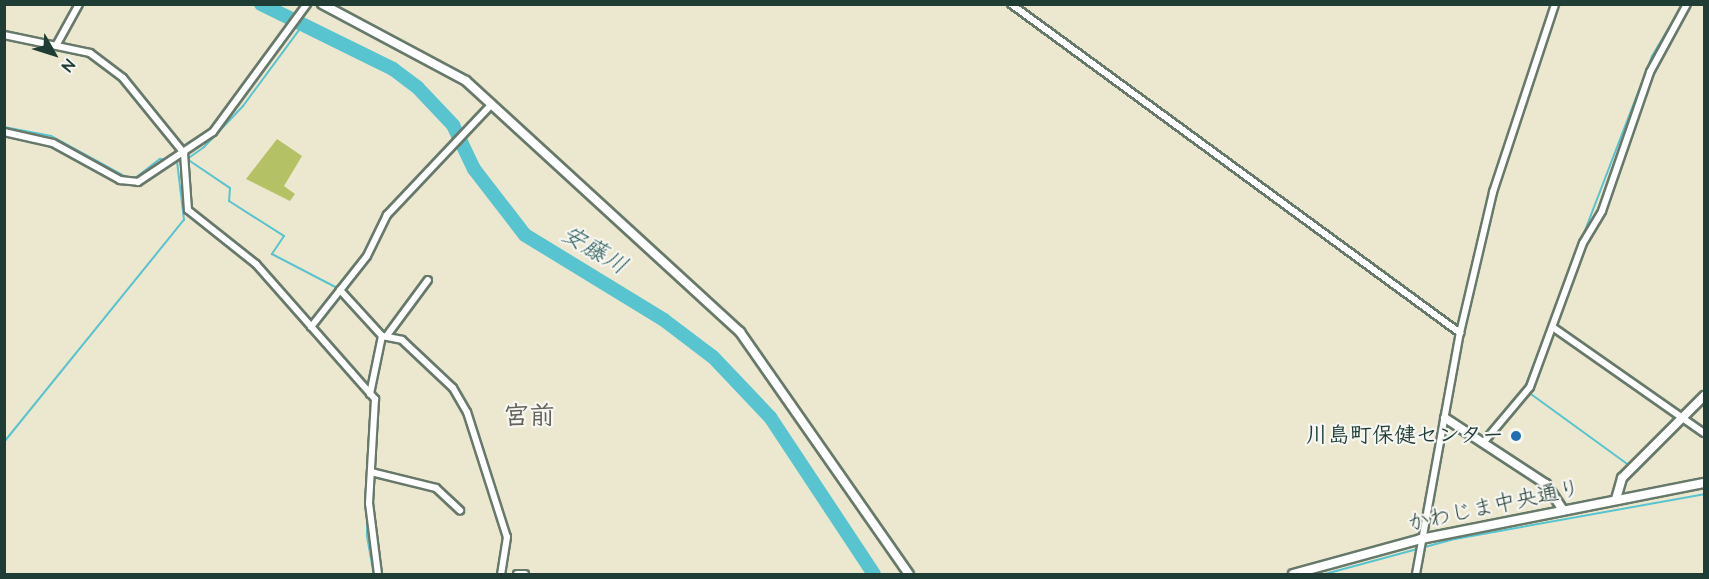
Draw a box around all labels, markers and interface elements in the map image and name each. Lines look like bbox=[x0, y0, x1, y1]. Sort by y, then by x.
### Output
north arrow bbox=[24, 24, 84, 84]
text: N bbox=[56, 55, 80, 76]
water label: 安藤川 bbox=[556, 220, 632, 282]
district label: 宮前 bbox=[503, 401, 555, 433]
place label: 川島町保健センター bbox=[1306, 423, 1504, 449]
marker: 川島町保健センター bbox=[1509, 429, 1523, 443]
street label: かわじま中央通り bbox=[1405, 475, 1583, 537]

